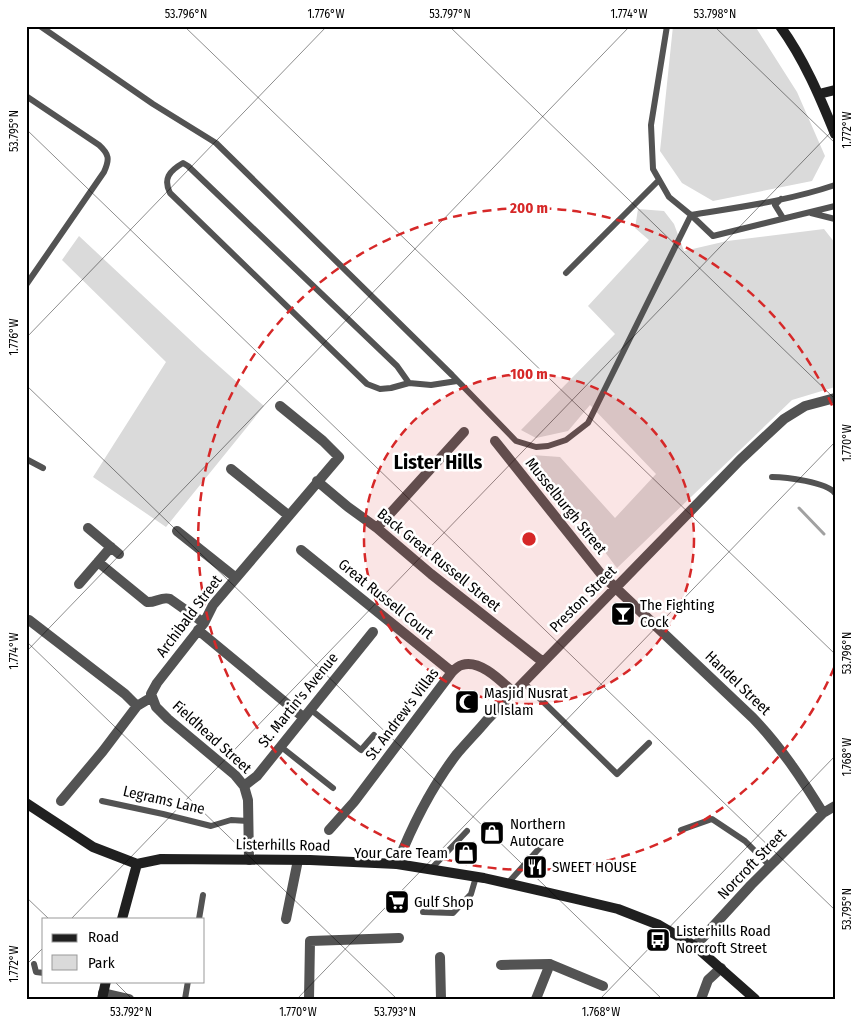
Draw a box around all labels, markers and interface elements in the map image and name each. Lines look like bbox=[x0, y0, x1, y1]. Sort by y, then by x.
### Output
text: 53.796°N bbox=[165, 7, 207, 21]
text: 1.776°W bbox=[307, 7, 345, 21]
text: 53.797°N bbox=[429, 7, 471, 21]
text: 1.774°W bbox=[610, 7, 648, 21]
text: 53.798°N bbox=[694, 7, 736, 21]
text: 53.795°N bbox=[7, 110, 21, 152]
text: 1.772°W bbox=[840, 112, 854, 148]
text: 200 m bbox=[509, 199, 548, 217]
text: 1.776°W bbox=[7, 318, 21, 356]
text: 100 m bbox=[510, 365, 548, 383]
text: 1.770°W bbox=[840, 424, 854, 462]
district label: Lister Hills bbox=[394, 450, 482, 474]
street label: Musselburgh Street bbox=[522, 454, 610, 558]
street label: Back Great Russell Street bbox=[374, 505, 504, 615]
centre of rings bbox=[520, 530, 538, 548]
street label: Great Russell Court bbox=[335, 555, 437, 643]
street label: Preston Street bbox=[546, 562, 620, 636]
street label: Archibald Street bbox=[152, 571, 226, 661]
place label: The Fighting Cock bbox=[640, 596, 714, 631]
bar icon: The Fighting Cock bbox=[610, 601, 636, 627]
text: 1.774°W bbox=[7, 632, 21, 670]
text: 53.796°N bbox=[840, 632, 854, 674]
street label: Handel Street bbox=[701, 647, 775, 719]
street label: St. Martin's Avenue bbox=[254, 649, 342, 751]
street label: St. Andrew's Villas bbox=[361, 664, 443, 764]
place label: Masjid Nusrat Ul Islam bbox=[484, 684, 568, 719]
mosque icon: Masjid Nusrat Ul Islam bbox=[454, 689, 480, 715]
street label: Fieldhead Street bbox=[169, 697, 255, 777]
text: 1.768°W bbox=[840, 738, 854, 776]
street label: Legrams Lane bbox=[121, 782, 207, 818]
place label: Northern Autocare bbox=[510, 815, 566, 850]
shop icon: Northern Autocare bbox=[479, 820, 505, 846]
street label: Norcroft Street bbox=[714, 825, 790, 903]
street label: Listerhills Road bbox=[235, 835, 331, 855]
shop icon: Your Care Team bbox=[453, 840, 479, 866]
place label: Your Care Team bbox=[354, 844, 448, 862]
restaurant icon: SWEET HOUSE bbox=[522, 854, 548, 880]
place label: SWEET HOUSE bbox=[552, 858, 637, 876]
text: 53.795°N bbox=[840, 888, 854, 930]
supermarket icon: Gulf Shop bbox=[384, 889, 410, 915]
place label: Gulf Shop bbox=[414, 893, 474, 911]
legend bbox=[42, 918, 205, 982]
place label: Listerhills Road Norcroft Street bbox=[676, 922, 771, 957]
bus stop icon: Listerhills Road Norcroft Street bbox=[645, 927, 671, 953]
text: Road bbox=[88, 928, 119, 946]
text: 1.772°W bbox=[7, 946, 21, 982]
text: Park bbox=[88, 954, 115, 972]
text: 53.792°N bbox=[110, 1005, 152, 1019]
text: 1.770°W bbox=[279, 1005, 317, 1019]
text: 53.793°N bbox=[374, 1005, 416, 1019]
text: 1.768°W bbox=[582, 1005, 620, 1019]

